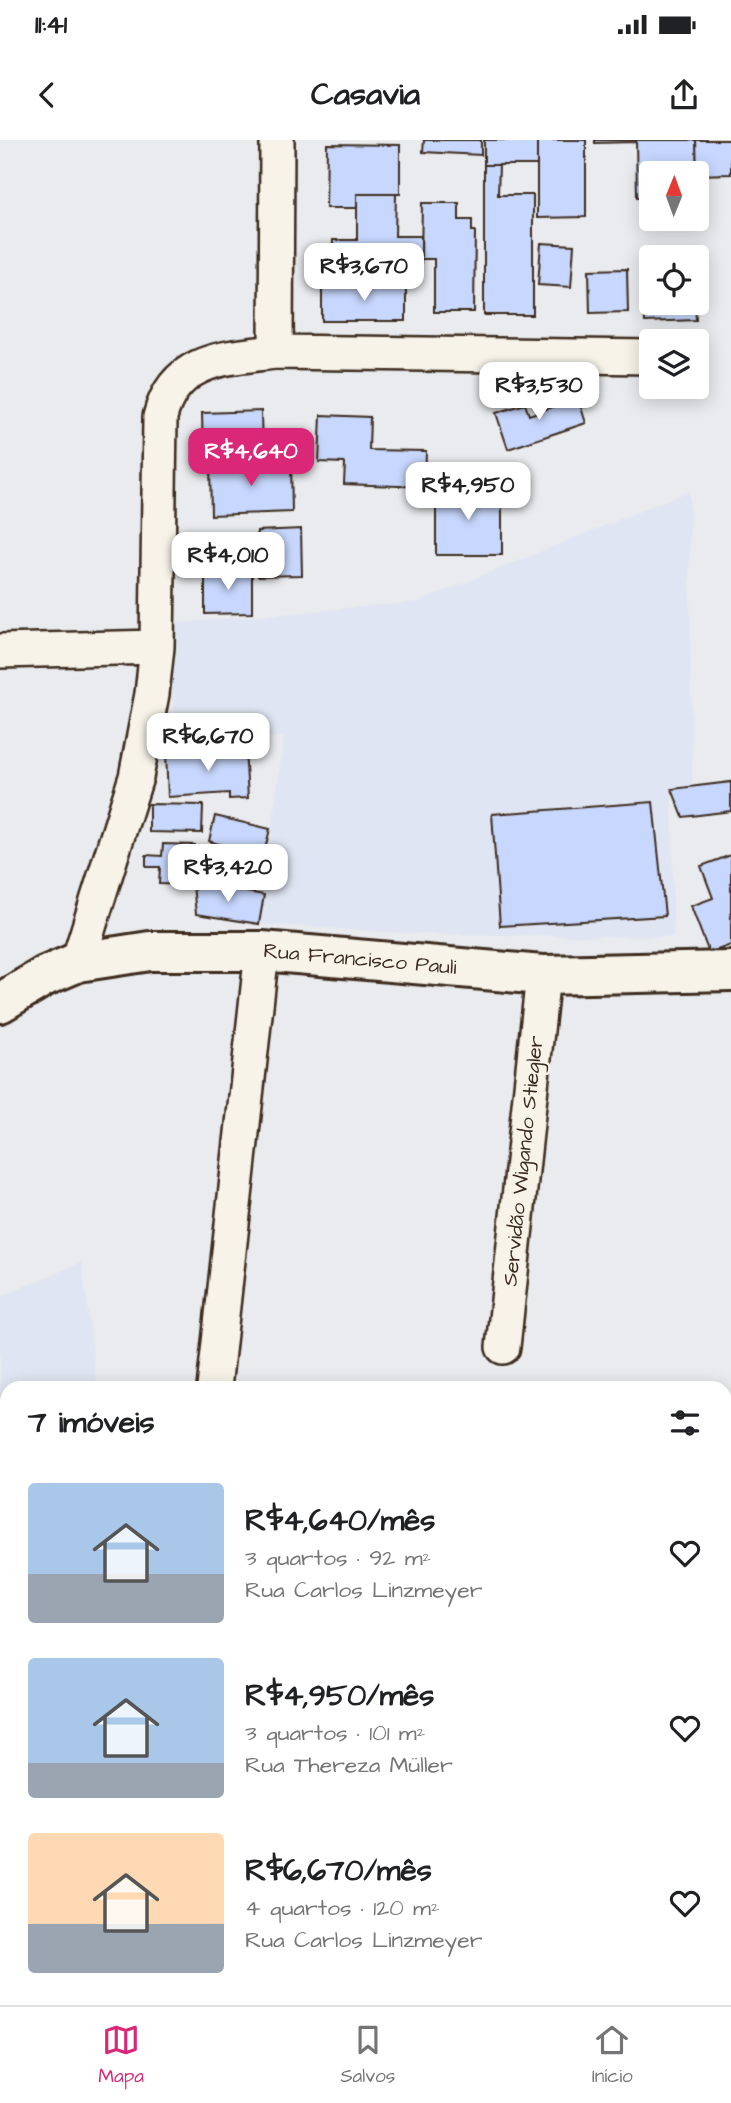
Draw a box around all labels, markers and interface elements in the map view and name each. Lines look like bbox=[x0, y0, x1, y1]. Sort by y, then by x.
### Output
text: 11:41 bbox=[35, 7, 67, 43]
text: Casavia bbox=[311, 72, 420, 117]
icon: back bbox=[28, 76, 66, 114]
icon: share bbox=[665, 76, 703, 114]
north arrow bbox=[639, 161, 709, 231]
map controls bbox=[639, 161, 709, 399]
pin: R$3,670 bbox=[299, 244, 429, 303]
button: locate bbox=[639, 245, 709, 315]
text: R$3,670 bbox=[320, 250, 408, 282]
button: layers bbox=[639, 329, 709, 399]
pin: R$3,530 bbox=[474, 362, 604, 422]
text: R$3,530 bbox=[495, 369, 583, 401]
pin: R$4,640 bbox=[186, 428, 316, 488]
text: R$4,640 bbox=[204, 435, 298, 467]
pin: R$4,950 bbox=[403, 462, 533, 522]
text: R$4,950 bbox=[422, 469, 514, 501]
pin: R$4,010 bbox=[163, 532, 293, 592]
text: R$4,010 bbox=[188, 539, 268, 571]
pin: R$6,670 bbox=[143, 714, 273, 773]
text: R$6,670 bbox=[163, 720, 253, 752]
pin: R$3,420 bbox=[163, 844, 293, 904]
text: R$3,420 bbox=[184, 851, 272, 883]
street label: Rua Francisco Pauli bbox=[262, 936, 458, 982]
street label: Servidão Wigando Stiegler bbox=[495, 1034, 553, 1288]
text: 7 imóveis bbox=[28, 1402, 155, 1444]
icon: filters bbox=[666, 1404, 704, 1442]
text: R$4,640/mês bbox=[245, 1500, 435, 1542]
icon: home bbox=[84, 1511, 168, 1595]
icon: heart bbox=[666, 1534, 704, 1572]
text: 3 quartos · 92 m² bbox=[245, 1542, 431, 1574]
text: Rua Carlos Linzmeyer bbox=[245, 1574, 482, 1606]
text: R$4,950/mês bbox=[245, 1675, 434, 1717]
icon: home bbox=[84, 1686, 168, 1770]
icon: heart bbox=[666, 1709, 704, 1747]
text: 3 quartos · 101 m² bbox=[245, 1717, 425, 1749]
text: Rua Thereza Müller bbox=[245, 1749, 453, 1781]
text: R$6,670/mês bbox=[245, 1850, 432, 1892]
icon: home bbox=[84, 1861, 168, 1945]
icon: heart bbox=[666, 1884, 704, 1922]
text: 4 quartos · 120 m² bbox=[245, 1892, 440, 1924]
text: Rua Carlos Linzmeyer bbox=[245, 1924, 482, 1956]
tab: Mapa bbox=[98, 2021, 144, 2090]
tab: Salvos bbox=[340, 2021, 395, 2090]
tab: Início bbox=[592, 2021, 633, 2090]

